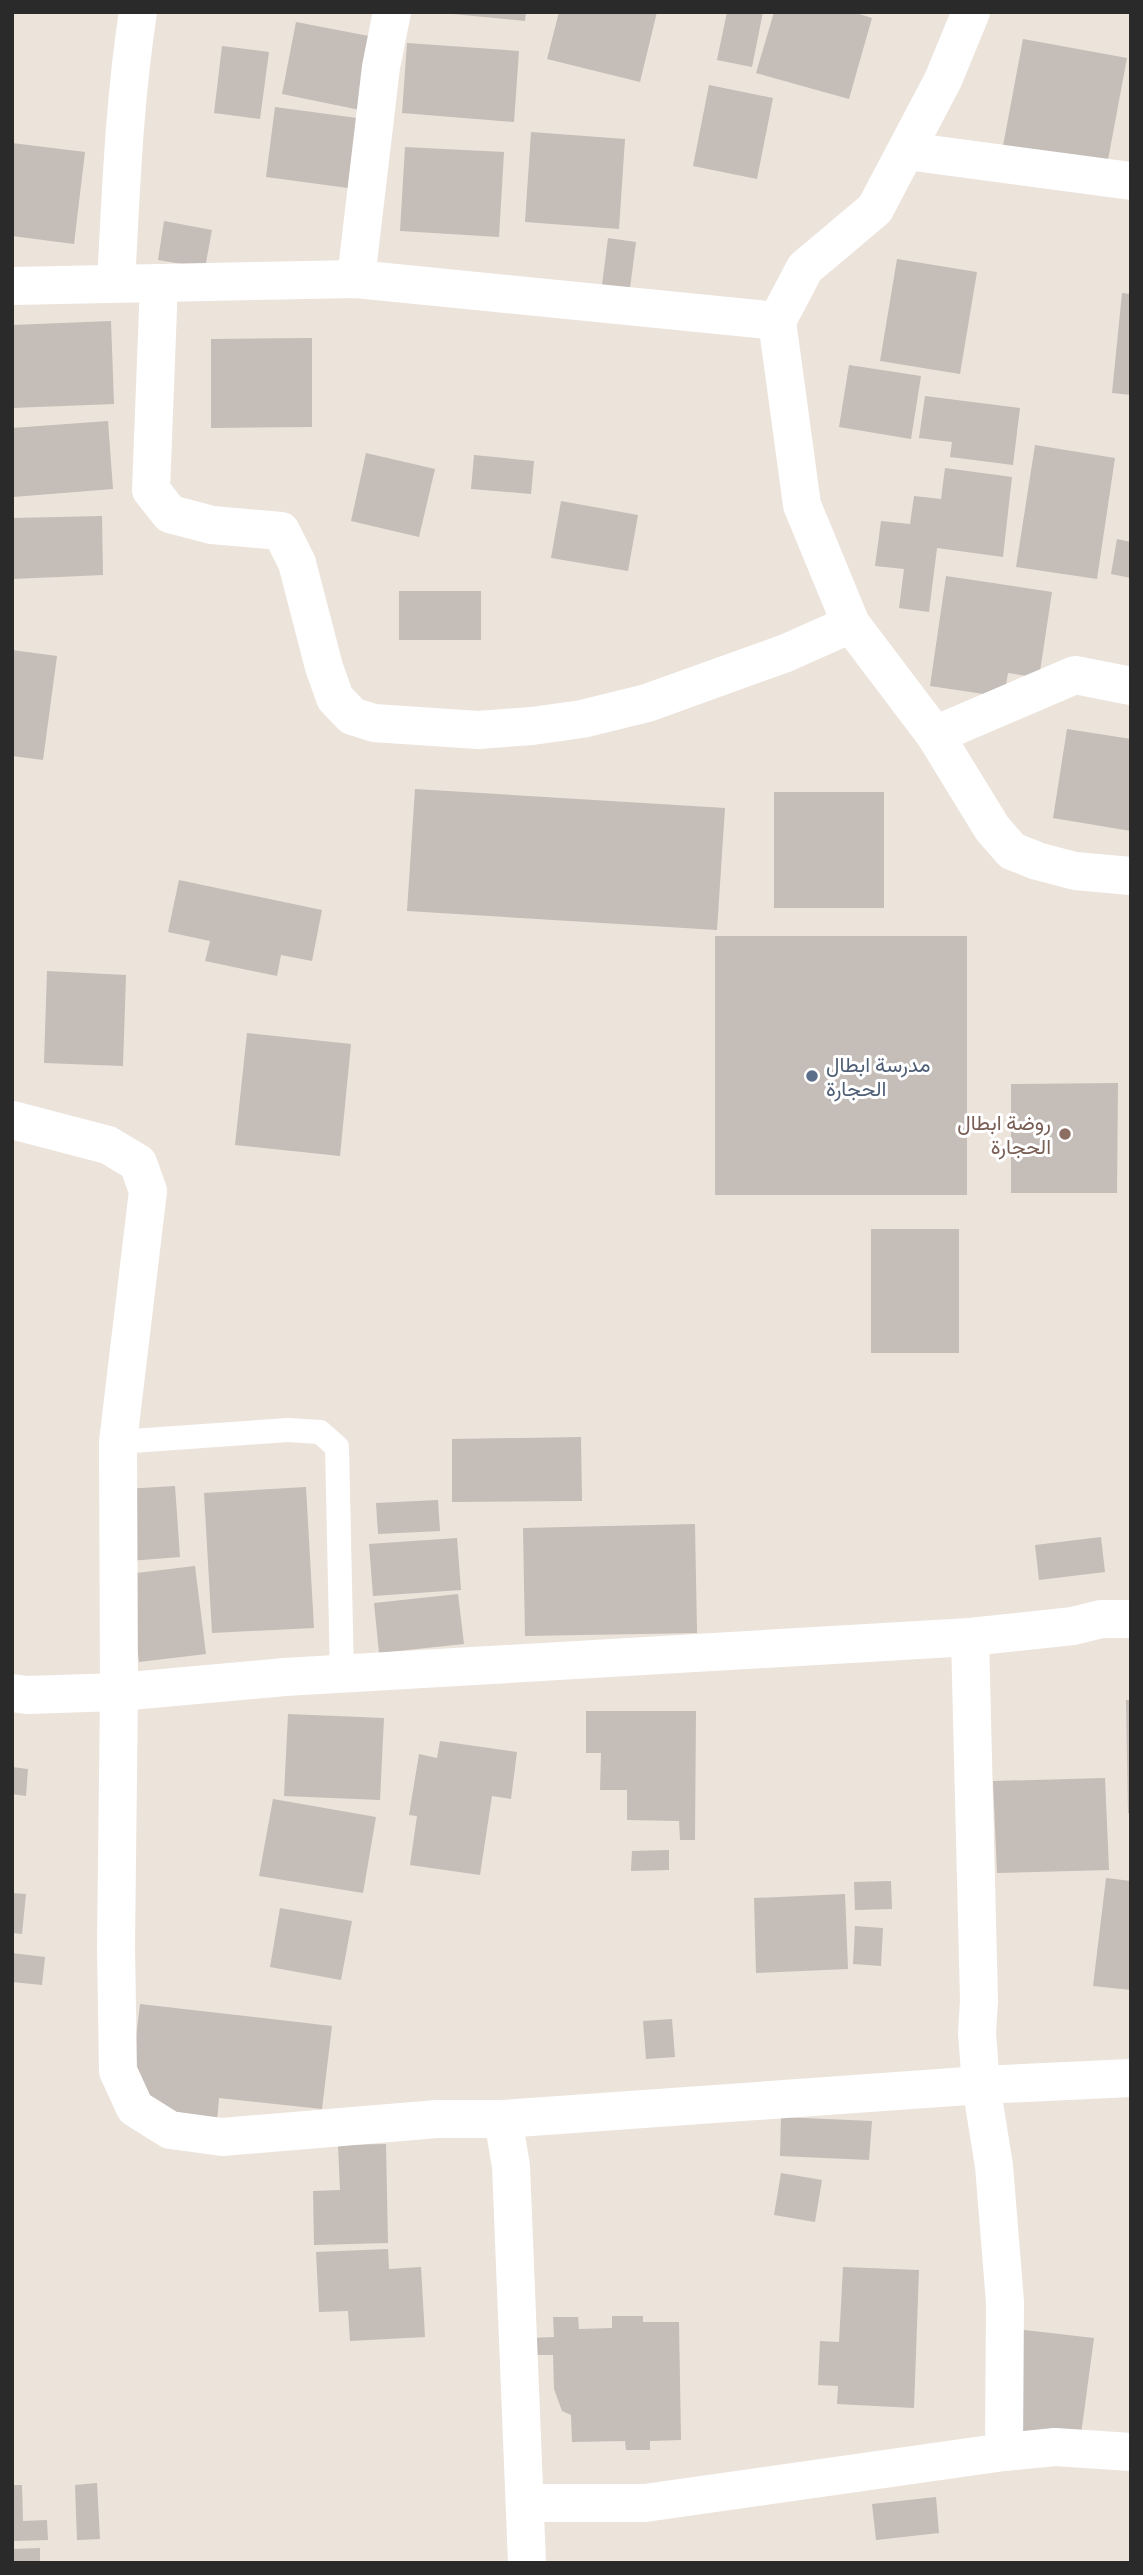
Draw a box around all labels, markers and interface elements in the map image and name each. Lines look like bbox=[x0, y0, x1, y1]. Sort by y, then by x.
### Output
place label: مدرسة ابطال الحجارة bbox=[826, 1052, 930, 1102]
marker: مدرسة ابطال الحجارة bbox=[804, 1068, 820, 1084]
place label: روضة ابطال الحجارة bbox=[957, 1110, 1051, 1160]
marker: روضة ابطال الحجارة bbox=[1057, 1126, 1073, 1142]

